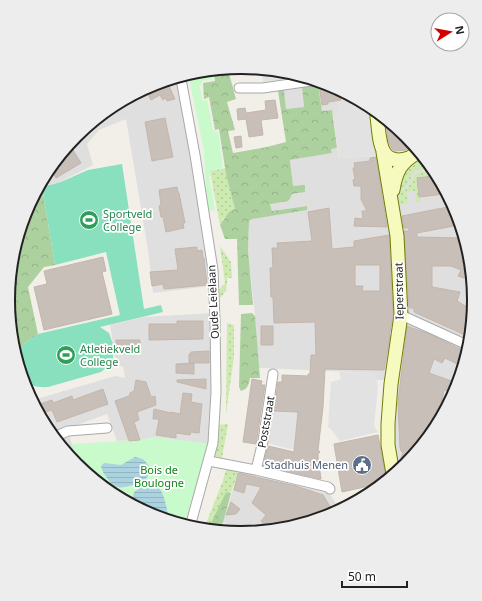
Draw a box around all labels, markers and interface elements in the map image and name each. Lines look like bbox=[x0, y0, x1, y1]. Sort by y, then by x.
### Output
north arrow bbox=[430, 12, 470, 52]
text: N bbox=[452, 24, 469, 36]
place label: Sportveld College bbox=[103, 206, 152, 234]
sports icon: Sportveld College bbox=[78, 209, 100, 231]
street label: Ieperstraat bbox=[391, 262, 406, 320]
street label: Oude Leielaan bbox=[203, 265, 222, 339]
place label: Atletiekveld College bbox=[80, 341, 140, 369]
sports icon: Atletiekveld College bbox=[55, 344, 77, 366]
street label: Poststraat bbox=[254, 395, 277, 449]
public building icon: Stadhuis Menen bbox=[351, 454, 373, 476]
place label: Stadhuis Menen bbox=[265, 457, 348, 472]
park label: Bois de Boulogne bbox=[134, 462, 184, 490]
scale bar bbox=[342, 563, 407, 589]
text: 50 m bbox=[348, 568, 376, 585]

